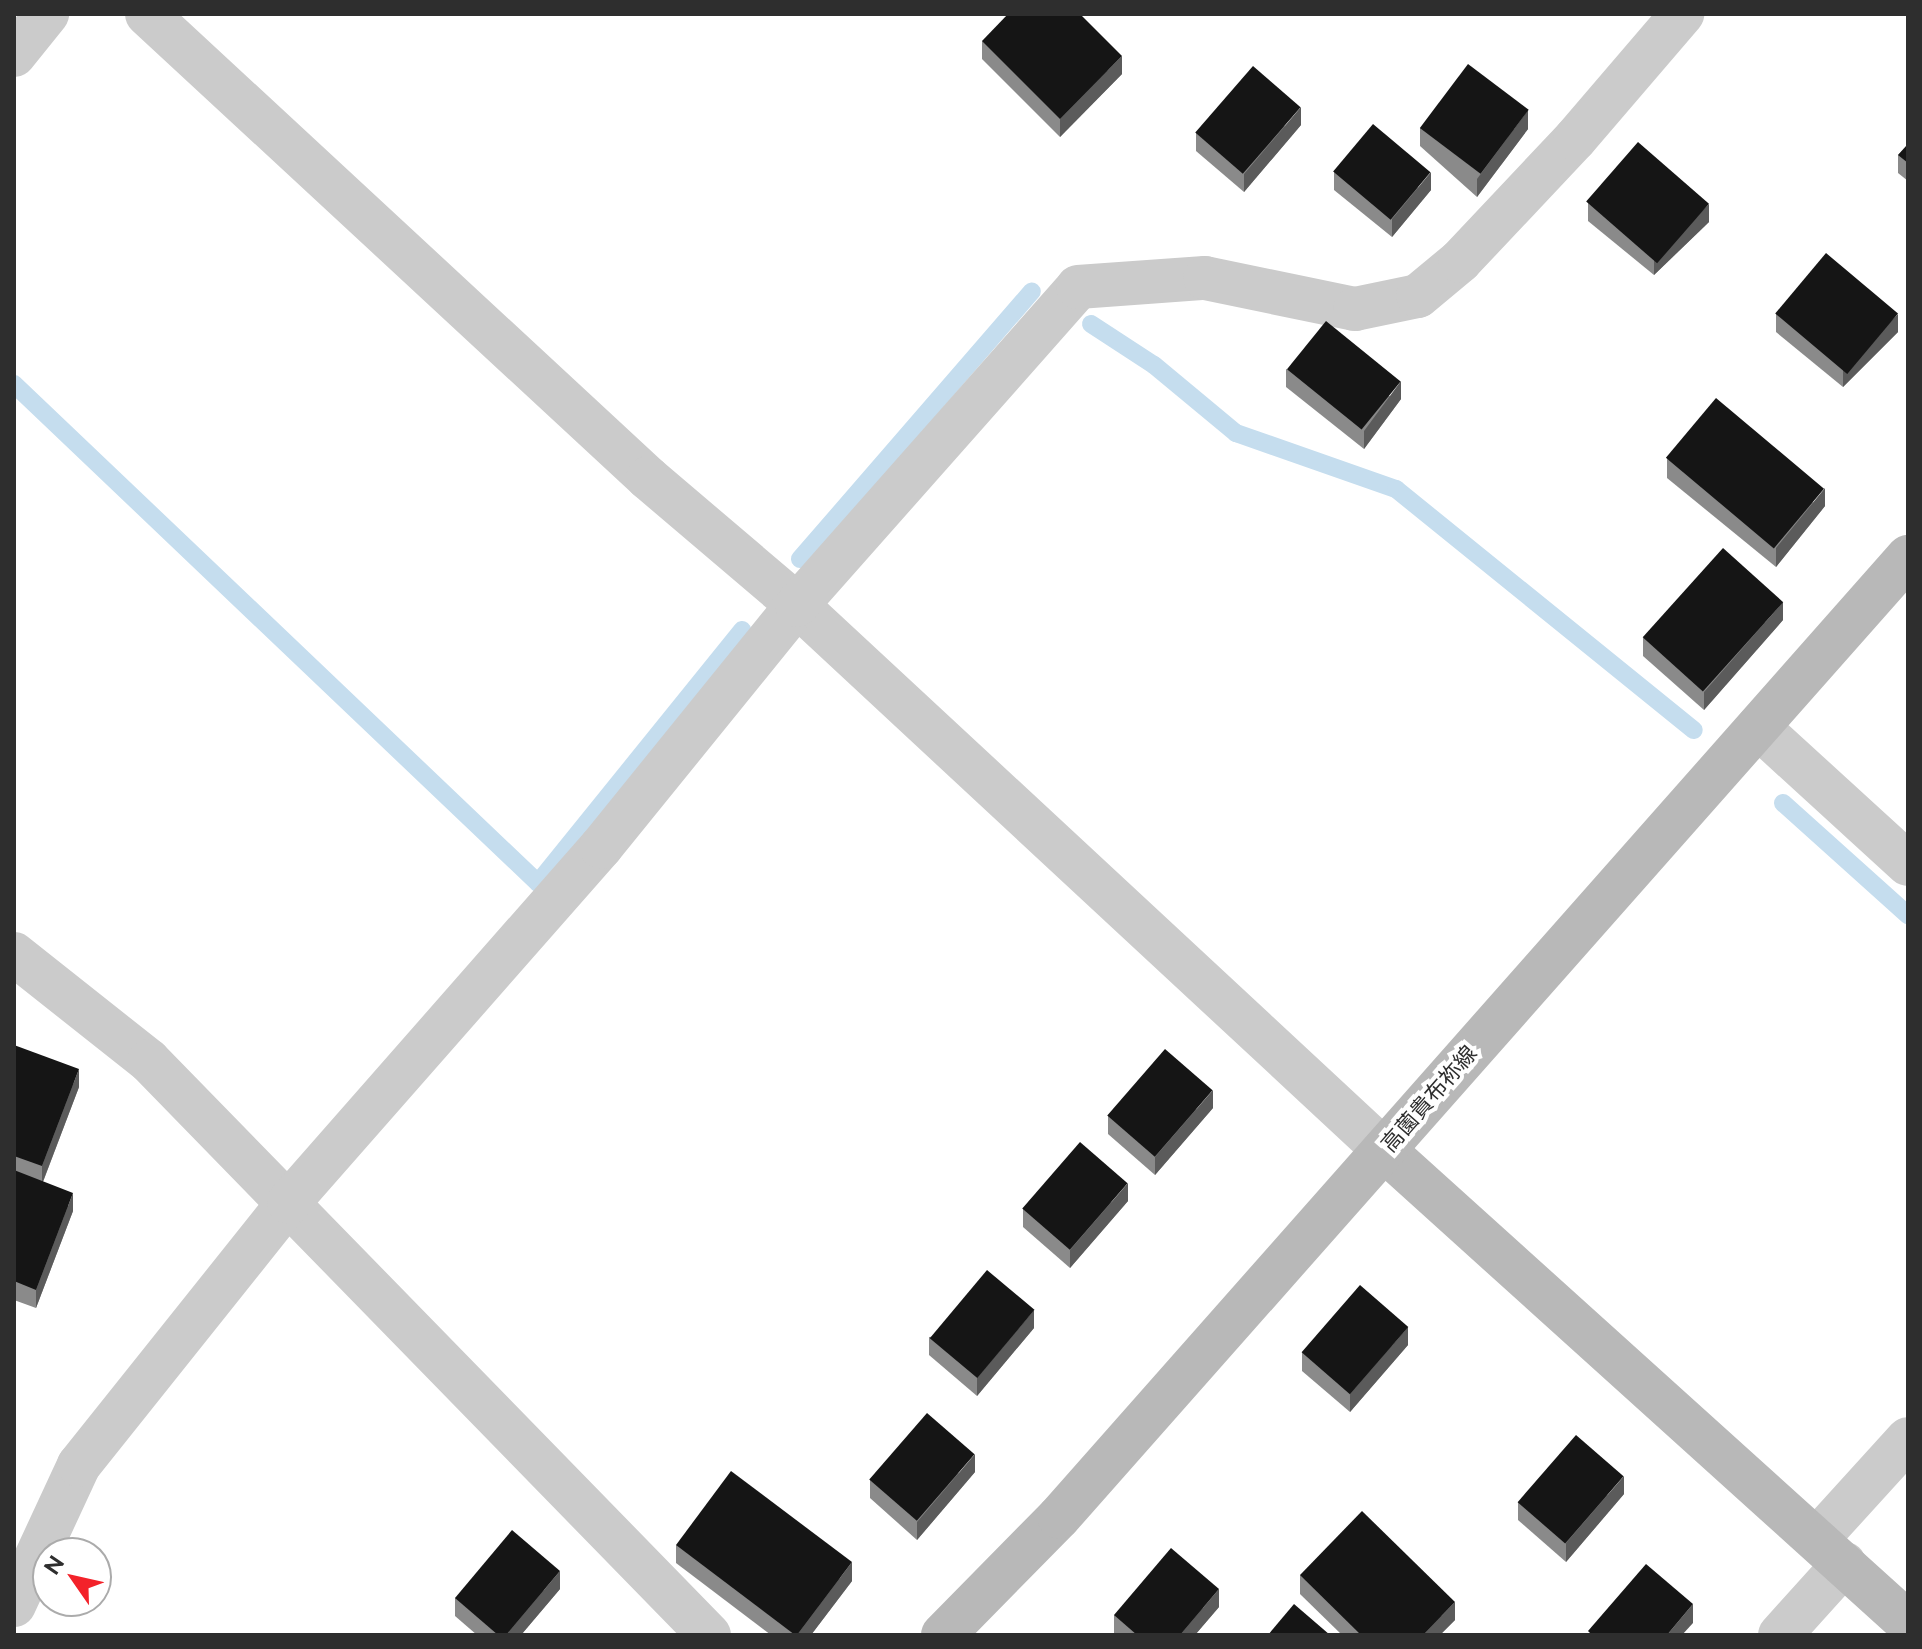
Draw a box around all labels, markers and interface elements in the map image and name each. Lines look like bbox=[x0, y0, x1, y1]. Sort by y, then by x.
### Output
street label: 高薗貴布祢線 bbox=[1376, 1041, 1482, 1157]
north arrow bbox=[32, 1537, 112, 1617]
text: N bbox=[38, 1550, 69, 1579]

